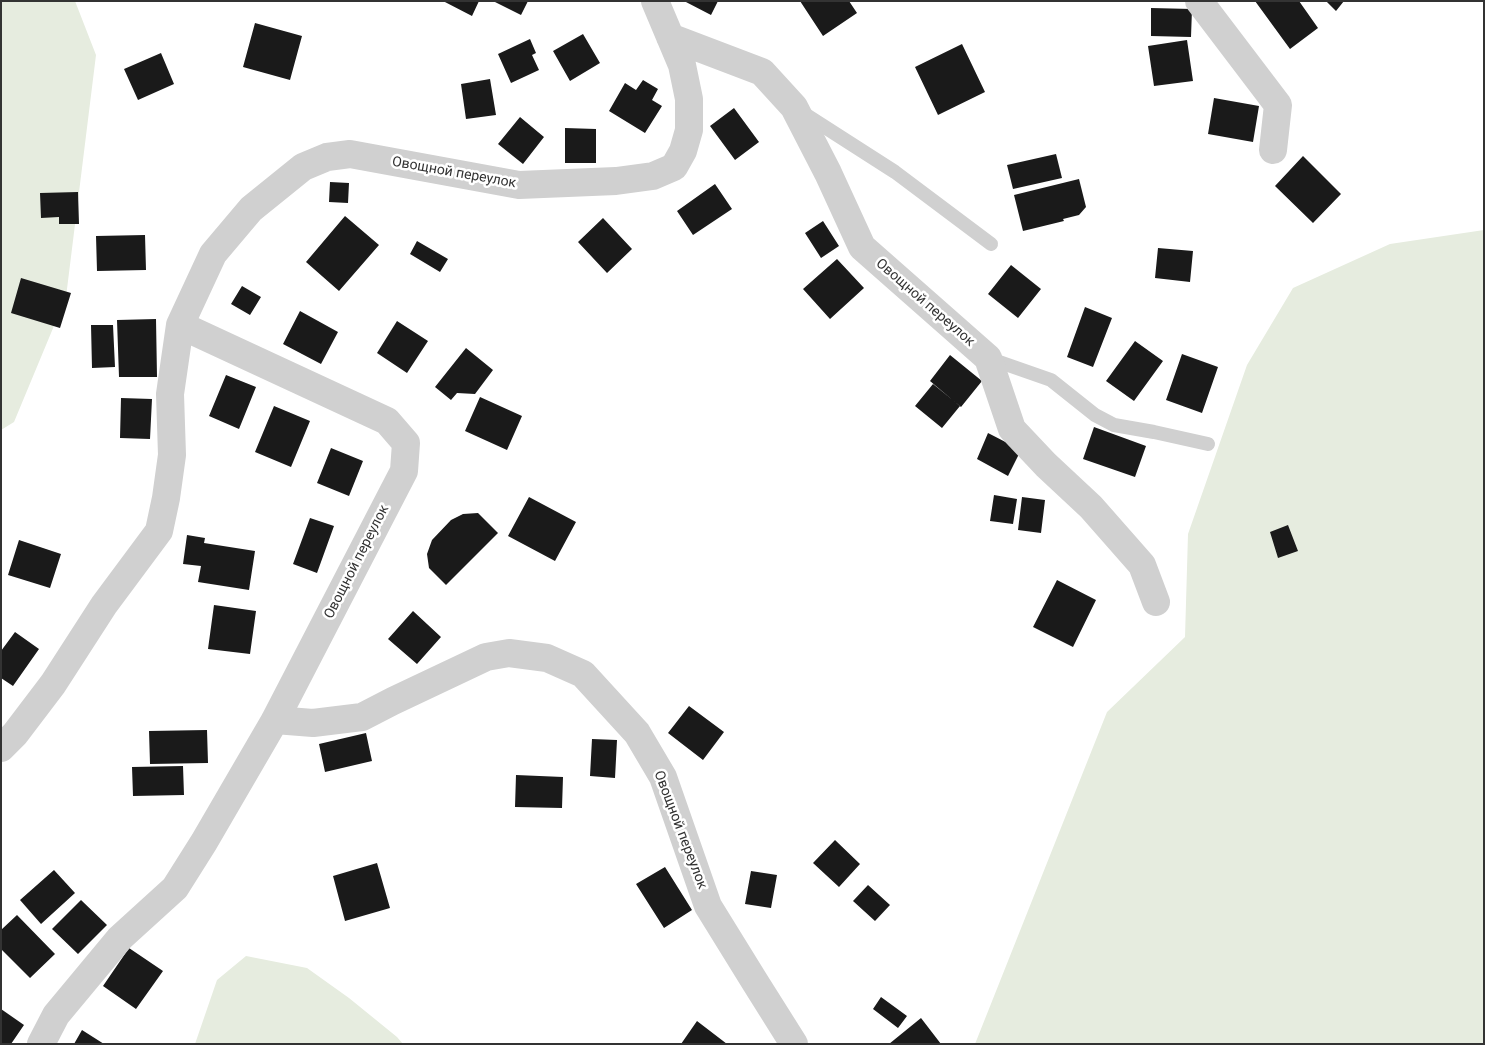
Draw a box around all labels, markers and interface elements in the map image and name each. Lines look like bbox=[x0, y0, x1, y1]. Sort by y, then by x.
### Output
street label: Овощной переулок bbox=[391, 154, 517, 192]
street label: Овощной переулок bbox=[872, 255, 978, 351]
street label: Овощной переулок bbox=[321, 502, 393, 622]
street label: Овощной переулок bbox=[650, 768, 710, 892]

